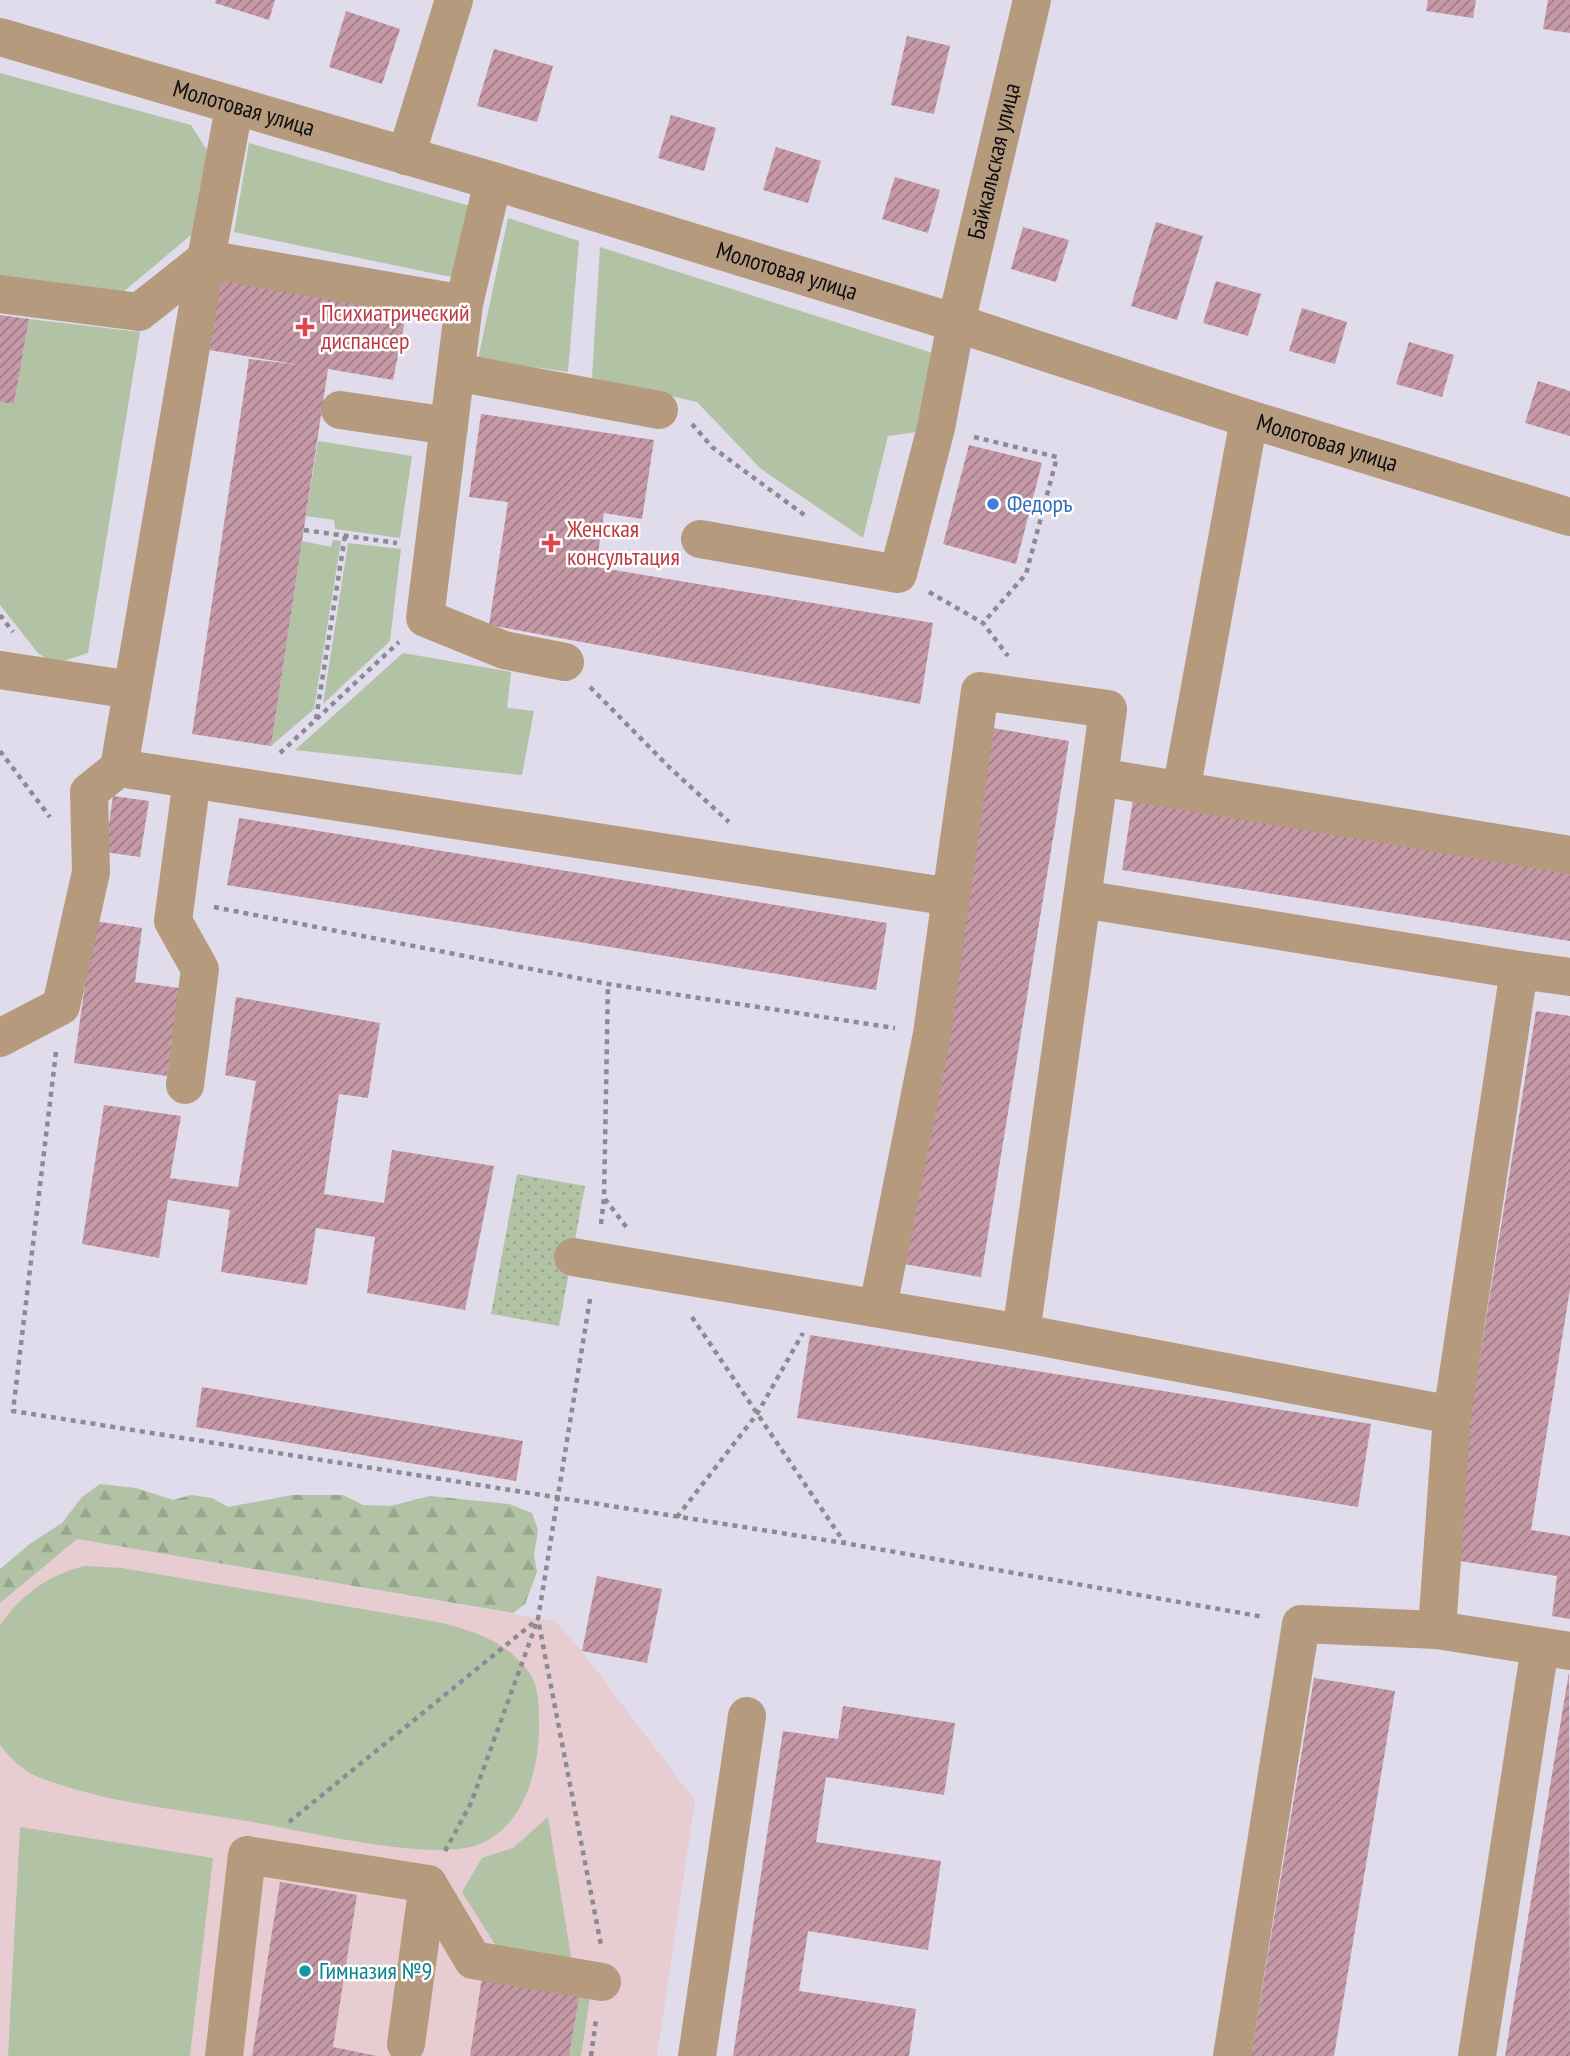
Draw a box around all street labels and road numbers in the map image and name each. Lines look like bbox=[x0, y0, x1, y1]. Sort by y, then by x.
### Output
street label: Молотовая улица bbox=[169, 72, 318, 143]
street label: Байкальская улица bbox=[960, 80, 1027, 242]
street label: Молотовая улица bbox=[713, 234, 861, 307]
street label: Молотовая улица bbox=[1253, 406, 1402, 479]

